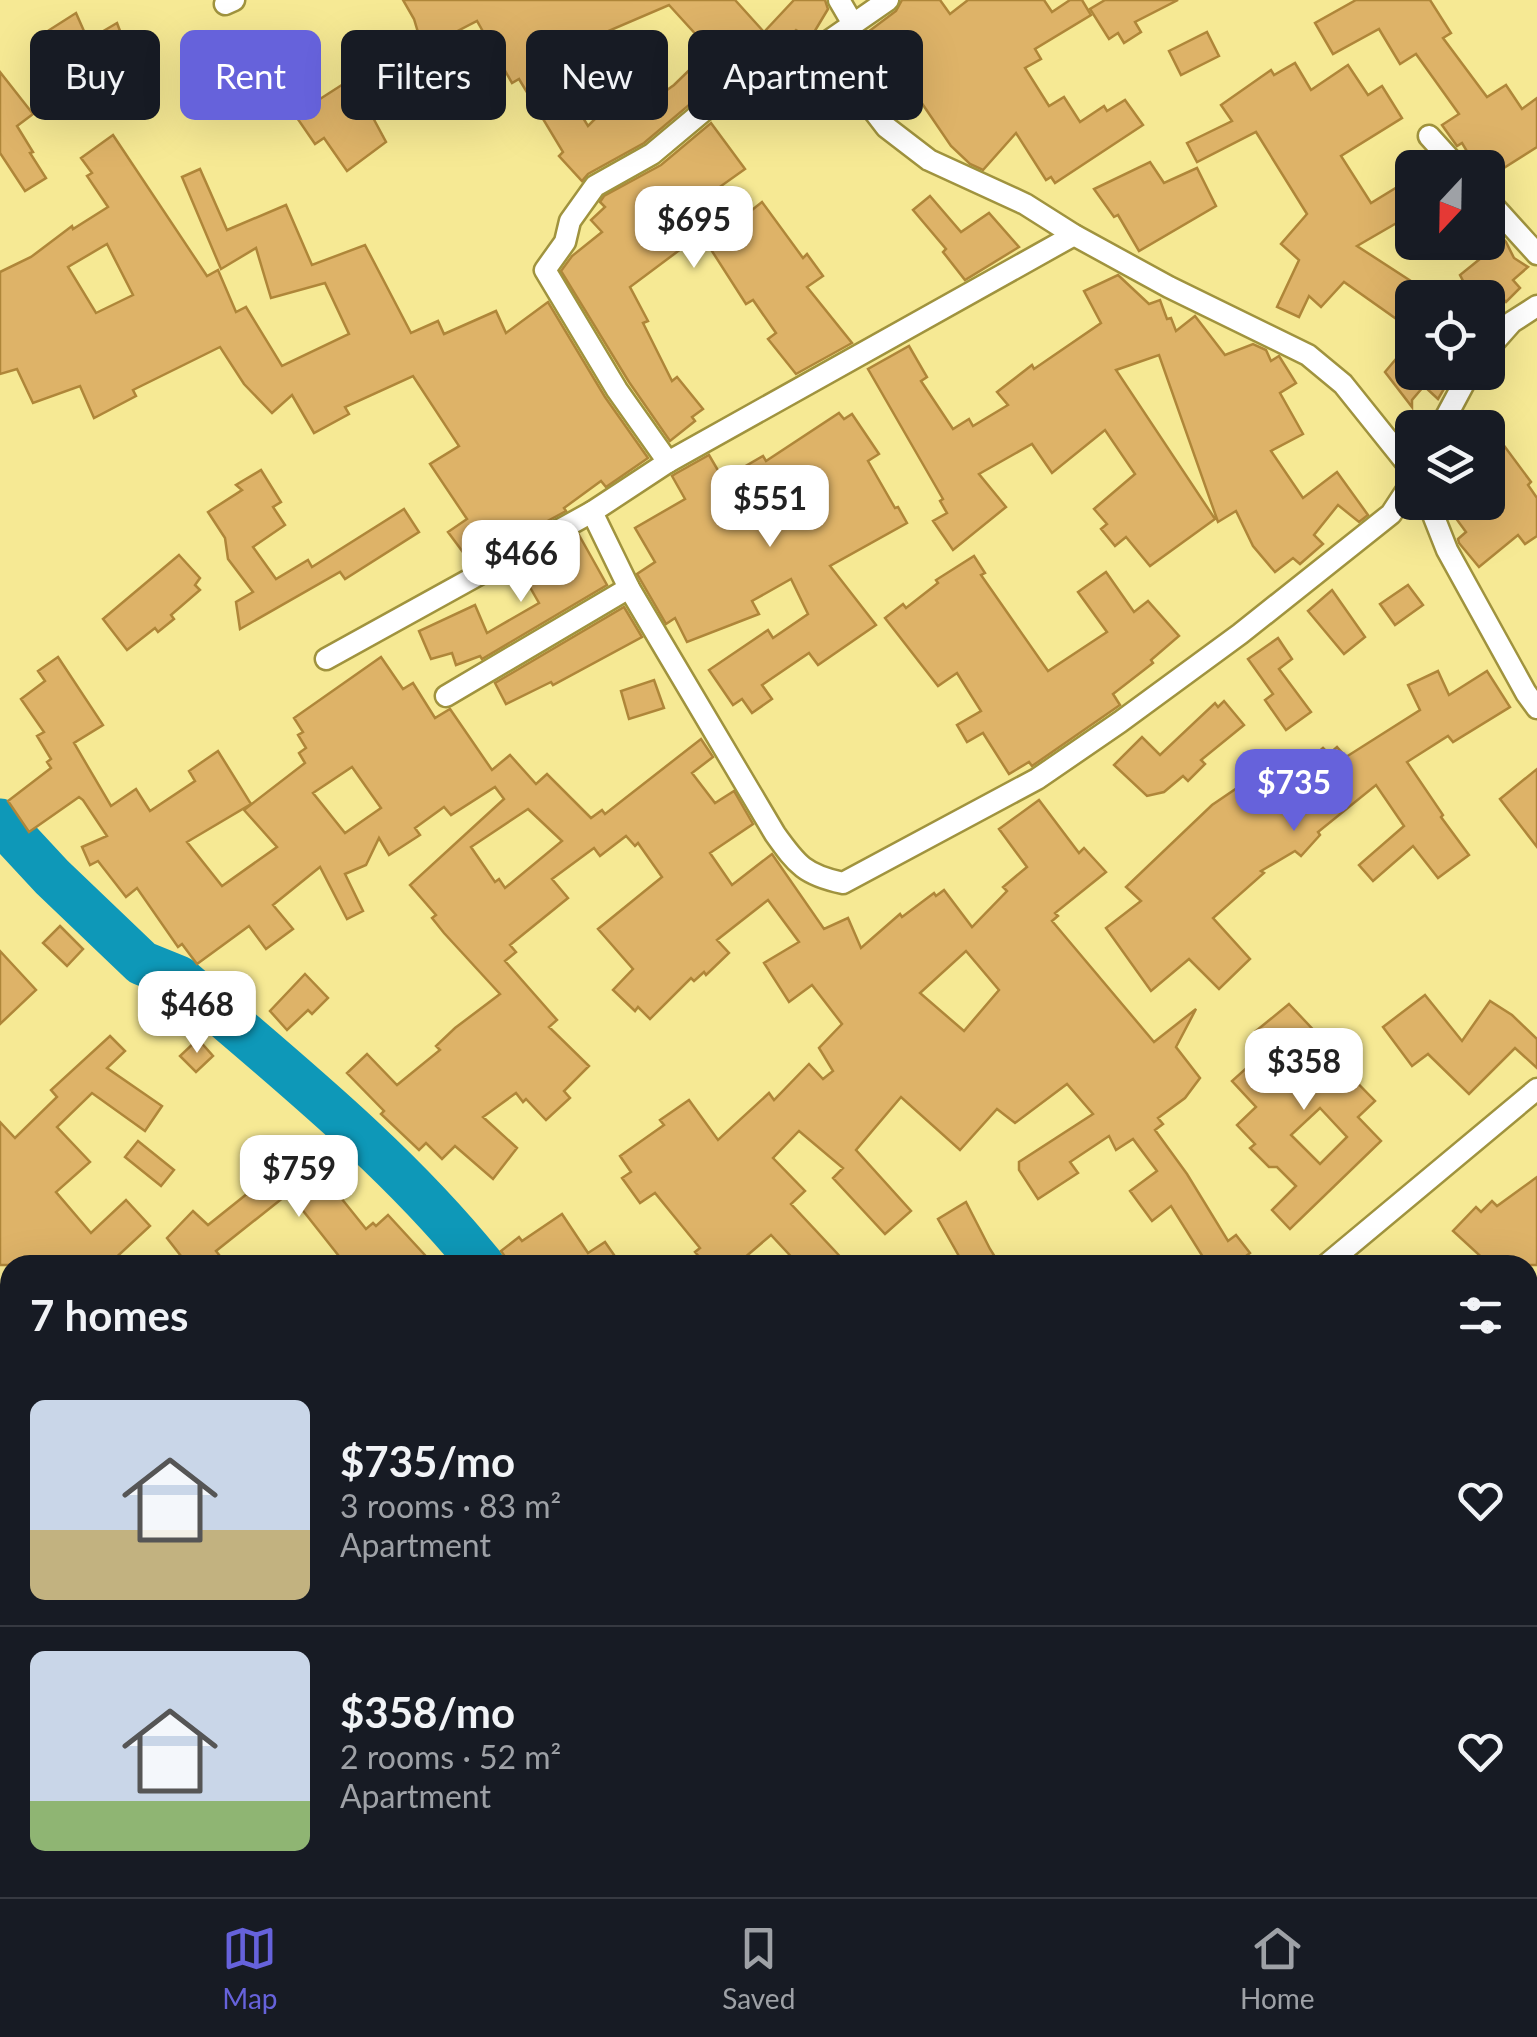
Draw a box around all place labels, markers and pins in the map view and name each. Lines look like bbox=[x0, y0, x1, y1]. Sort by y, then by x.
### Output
pin: $695 bbox=[635, 186, 753, 271]
pin: $551 bbox=[711, 465, 829, 550]
pin: $466 bbox=[462, 520, 580, 605]
pin: $735 bbox=[1235, 749, 1353, 834]
pin: $468 bbox=[138, 971, 256, 1056]
pin: $358 bbox=[1245, 1028, 1363, 1113]
pin: $759 bbox=[240, 1135, 358, 1220]

